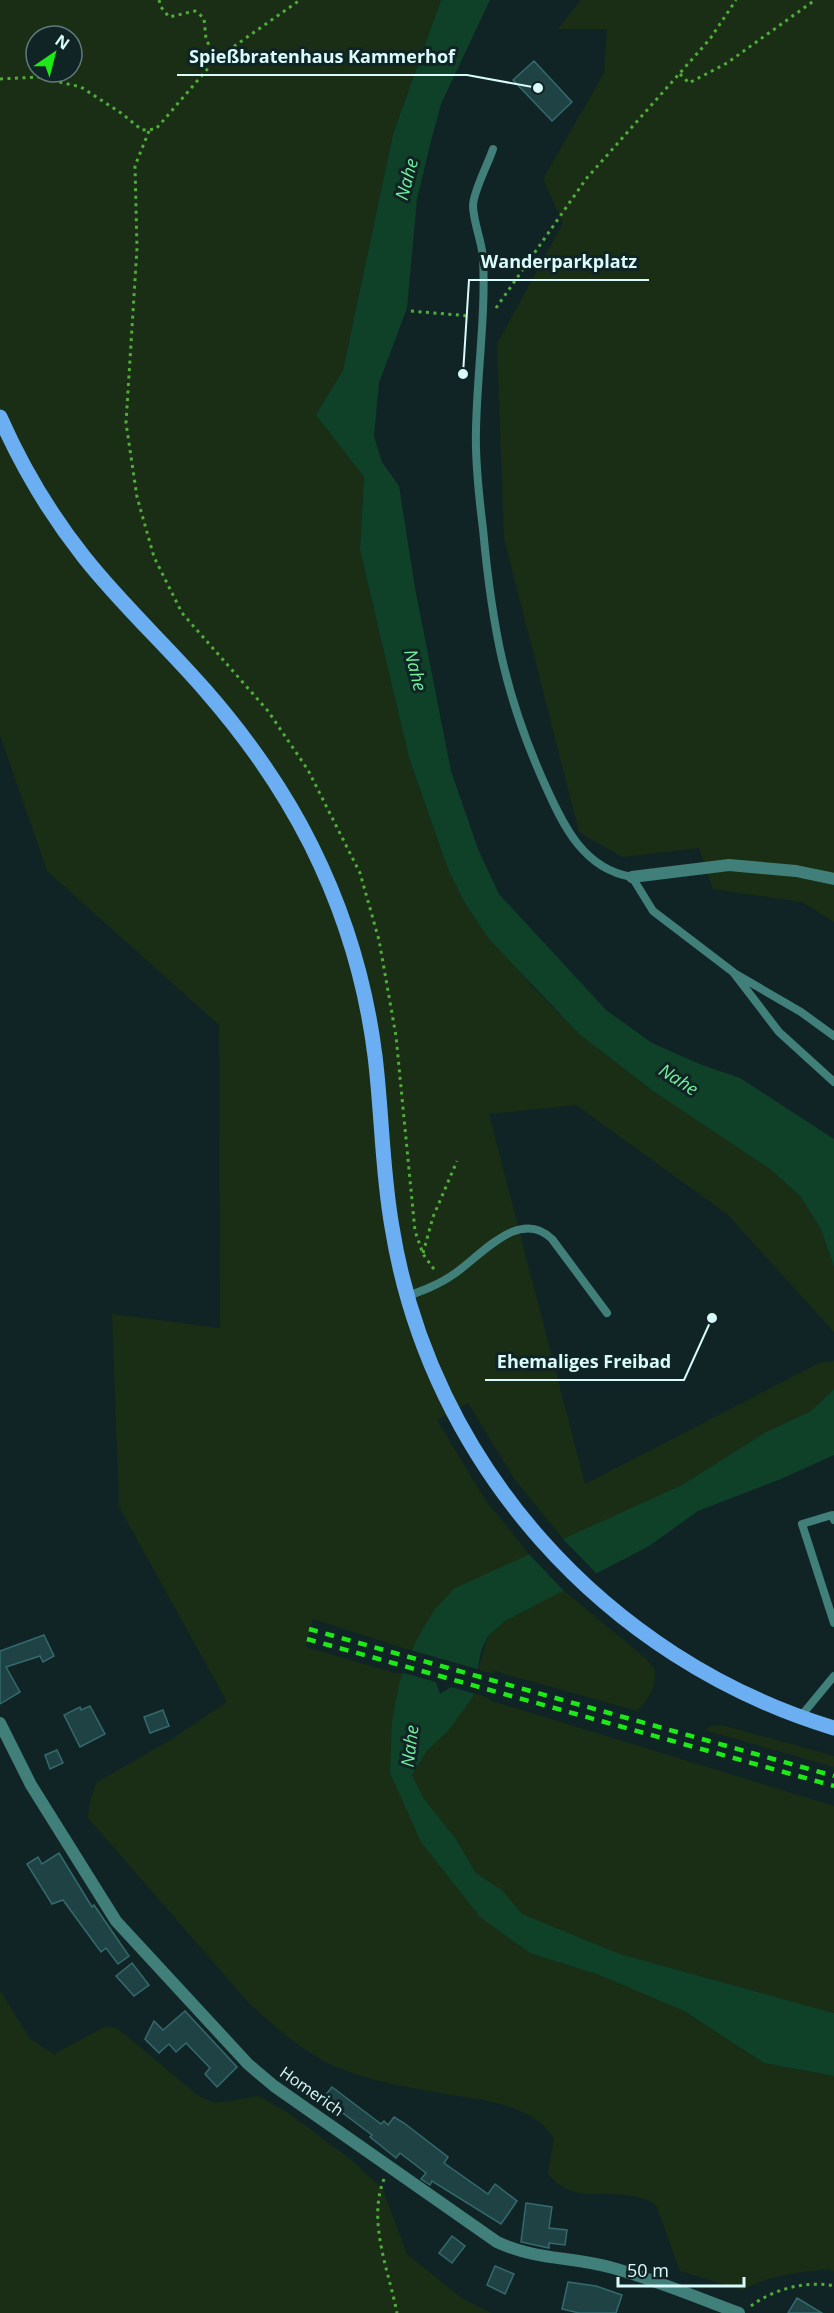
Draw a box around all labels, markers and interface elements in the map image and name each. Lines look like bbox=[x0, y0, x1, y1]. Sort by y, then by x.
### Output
north arrow bbox=[24, 24, 84, 84]
text: N bbox=[51, 29, 74, 54]
callout: Spießbratenhaus Kammerhof bbox=[177, 39, 467, 75]
text: Spießbratenhaus Kammerhof bbox=[189, 44, 456, 68]
water label: Nahe bbox=[389, 155, 423, 202]
callout: Wanderparkplatz bbox=[469, 244, 649, 280]
text: Wanderparkplatz bbox=[481, 249, 637, 273]
water label: Nahe bbox=[399, 647, 433, 693]
water label: Nahe bbox=[655, 1057, 703, 1101]
callout: Ehemaliges Freibad bbox=[485, 1344, 684, 1380]
text: Ehemaliges Freibad bbox=[497, 1349, 671, 1373]
water label: Nahe bbox=[395, 1724, 423, 1768]
street label: Homerich bbox=[276, 2061, 348, 2121]
scale bar bbox=[618, 2250, 744, 2288]
text: 50 m bbox=[627, 2258, 669, 2282]

